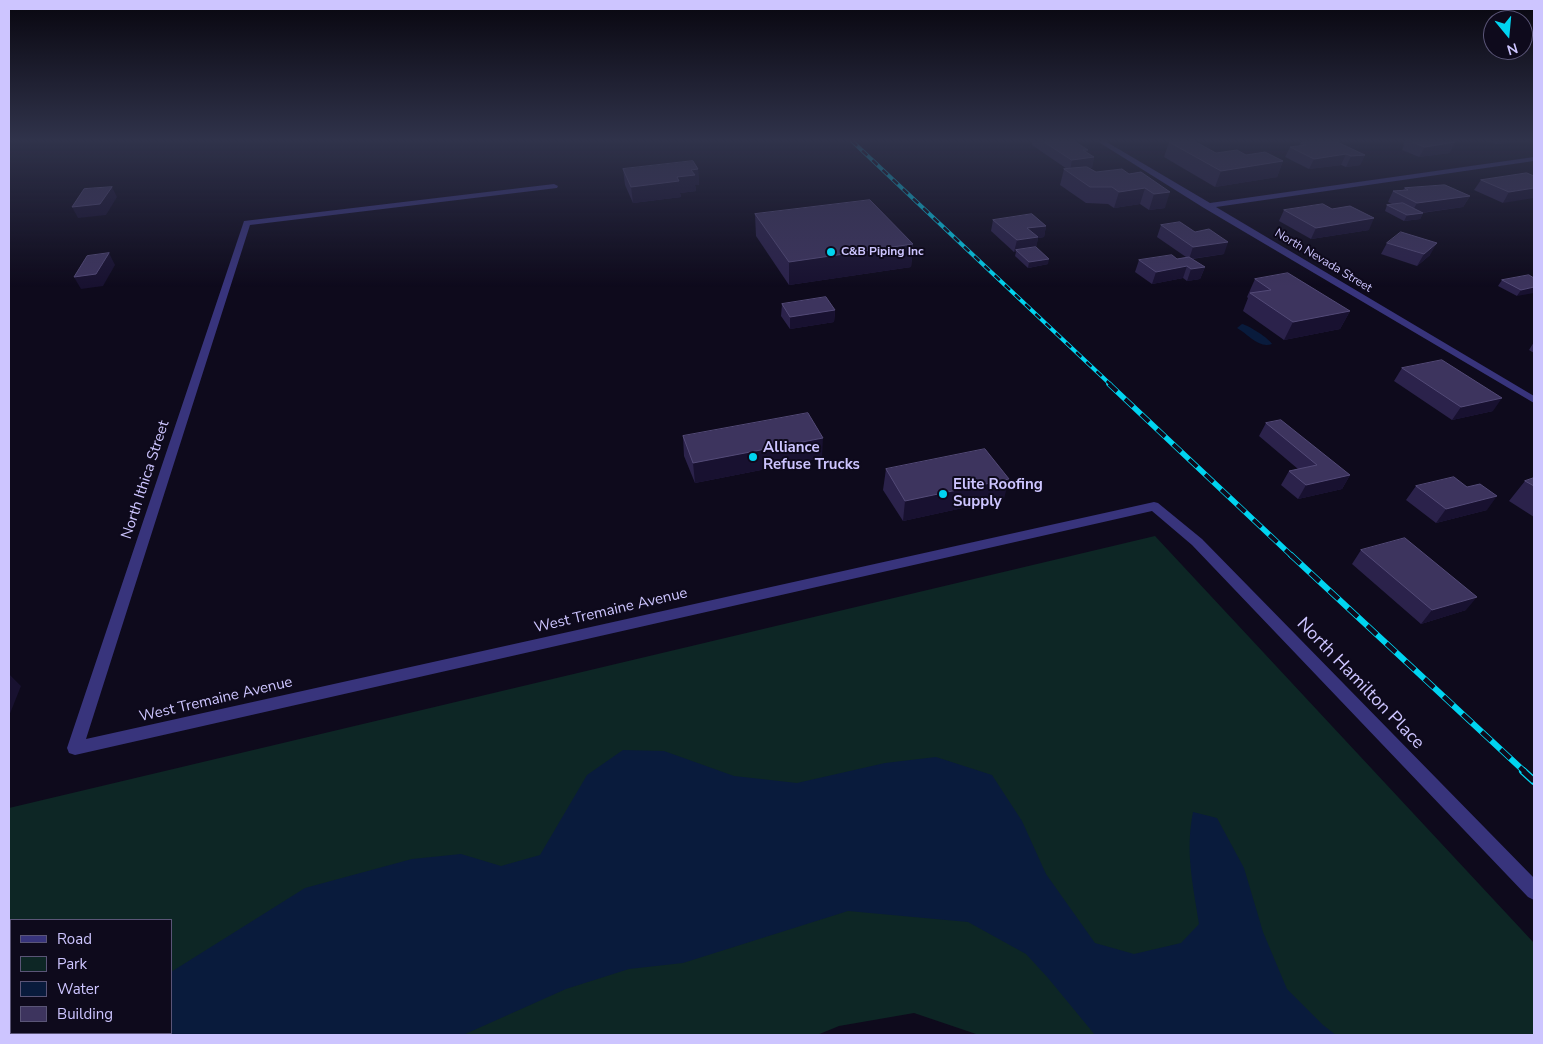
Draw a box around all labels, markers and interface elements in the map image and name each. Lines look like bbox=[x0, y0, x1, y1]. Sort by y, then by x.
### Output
north arrow bbox=[1483, 10, 1533, 60]
text: N bbox=[1504, 38, 1520, 59]
street label: North Nevada Street bbox=[1272, 226, 1374, 296]
place label: C&B Piping Inc bbox=[841, 245, 924, 259]
marker: C&B Piping Inc bbox=[825, 246, 837, 258]
street label: North Ithica Street bbox=[118, 418, 174, 542]
place label: Alliance Refuse Trucks bbox=[763, 439, 860, 474]
marker: Alliance Refuse Trucks bbox=[747, 451, 759, 463]
place label: Elite Roofing Supply bbox=[953, 476, 1043, 511]
marker: Elite Roofing Supply bbox=[937, 488, 949, 500]
street label: West Tremaine Avenue bbox=[533, 585, 689, 637]
street label: North Hamilton Place bbox=[1292, 614, 1428, 754]
street label: West Tremaine Avenue bbox=[138, 674, 294, 726]
legend bbox=[10, 919, 172, 1034]
text: Road bbox=[57, 929, 92, 949]
text: Park bbox=[57, 954, 87, 974]
text: Water bbox=[57, 979, 99, 999]
text: Building bbox=[57, 1004, 113, 1024]

